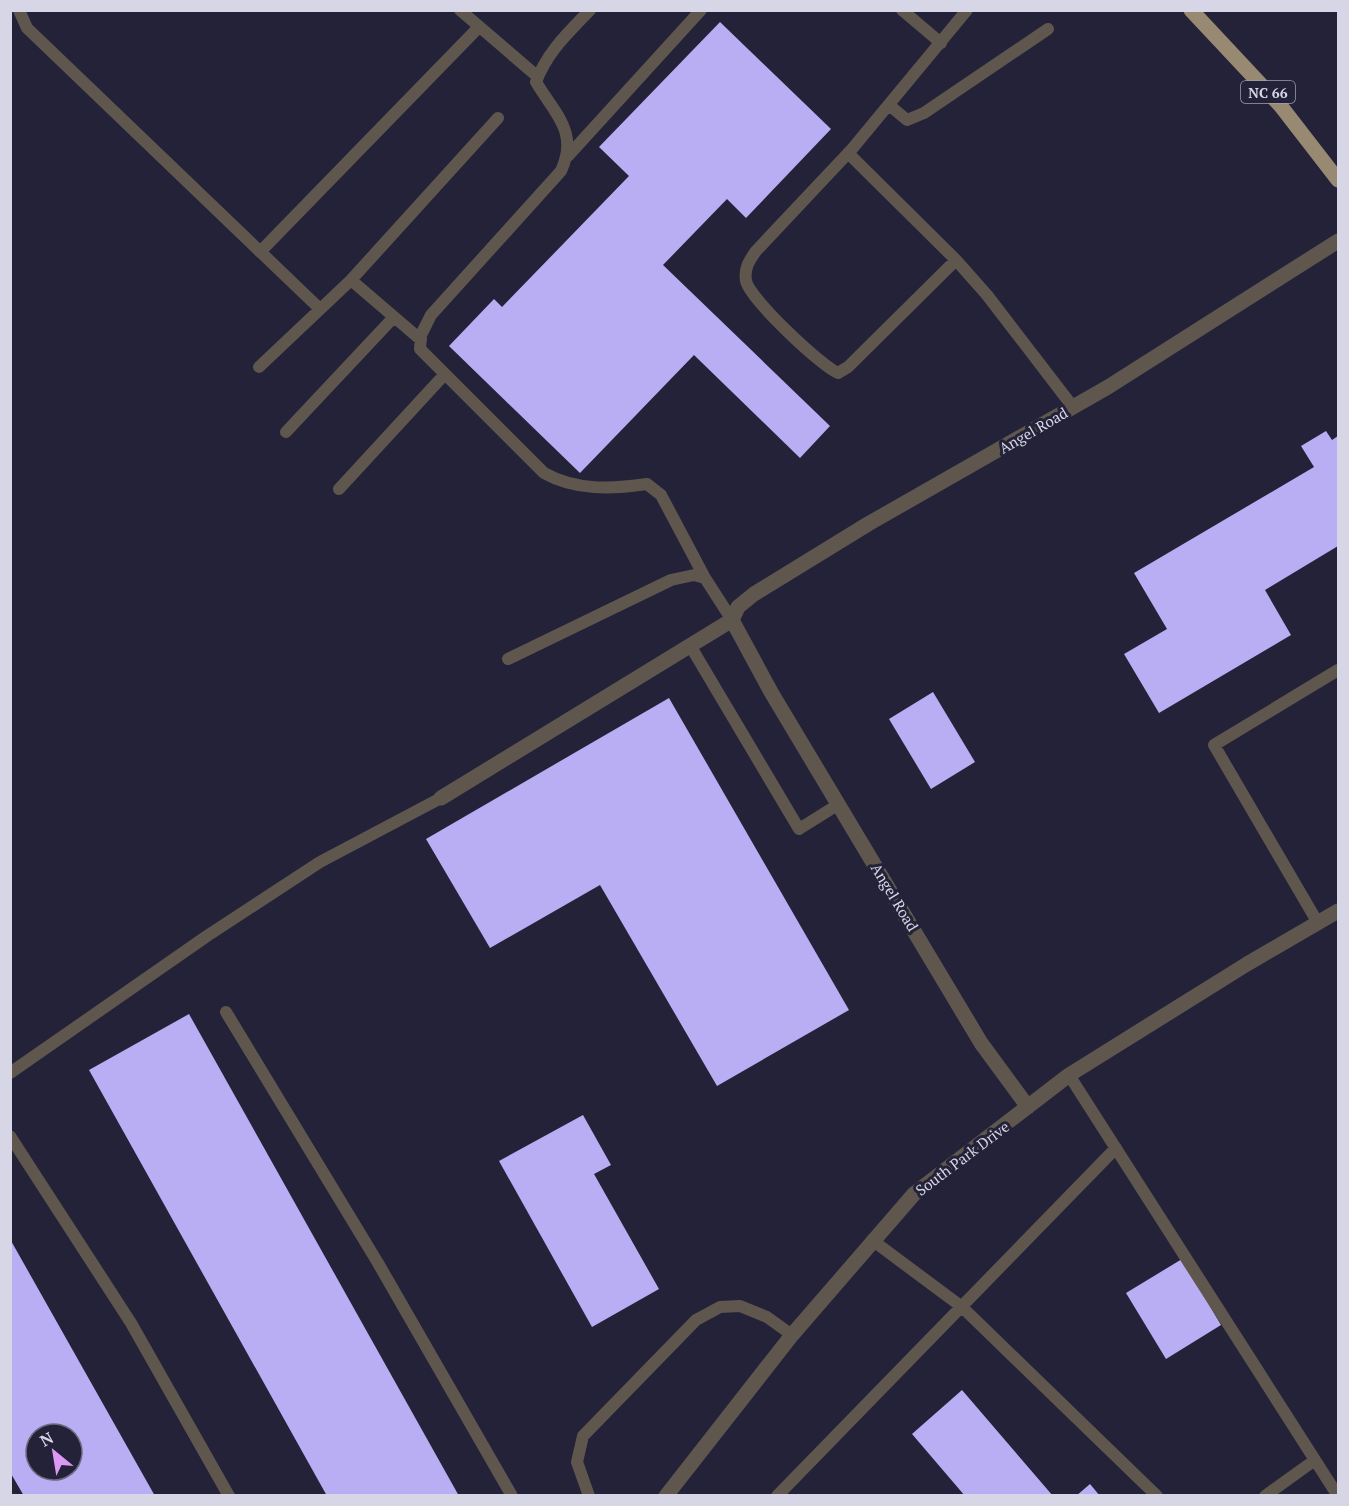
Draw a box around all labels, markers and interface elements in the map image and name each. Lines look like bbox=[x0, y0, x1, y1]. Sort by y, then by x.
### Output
road number: NC 66 bbox=[1241, 81, 1295, 103]
street label: Angel Road bbox=[995, 402, 1071, 458]
street label: Angel Road bbox=[867, 859, 923, 935]
street label: South Park Drive bbox=[911, 1116, 1013, 1200]
north arrow bbox=[24, 1422, 84, 1482]
text: N bbox=[36, 1426, 57, 1452]

